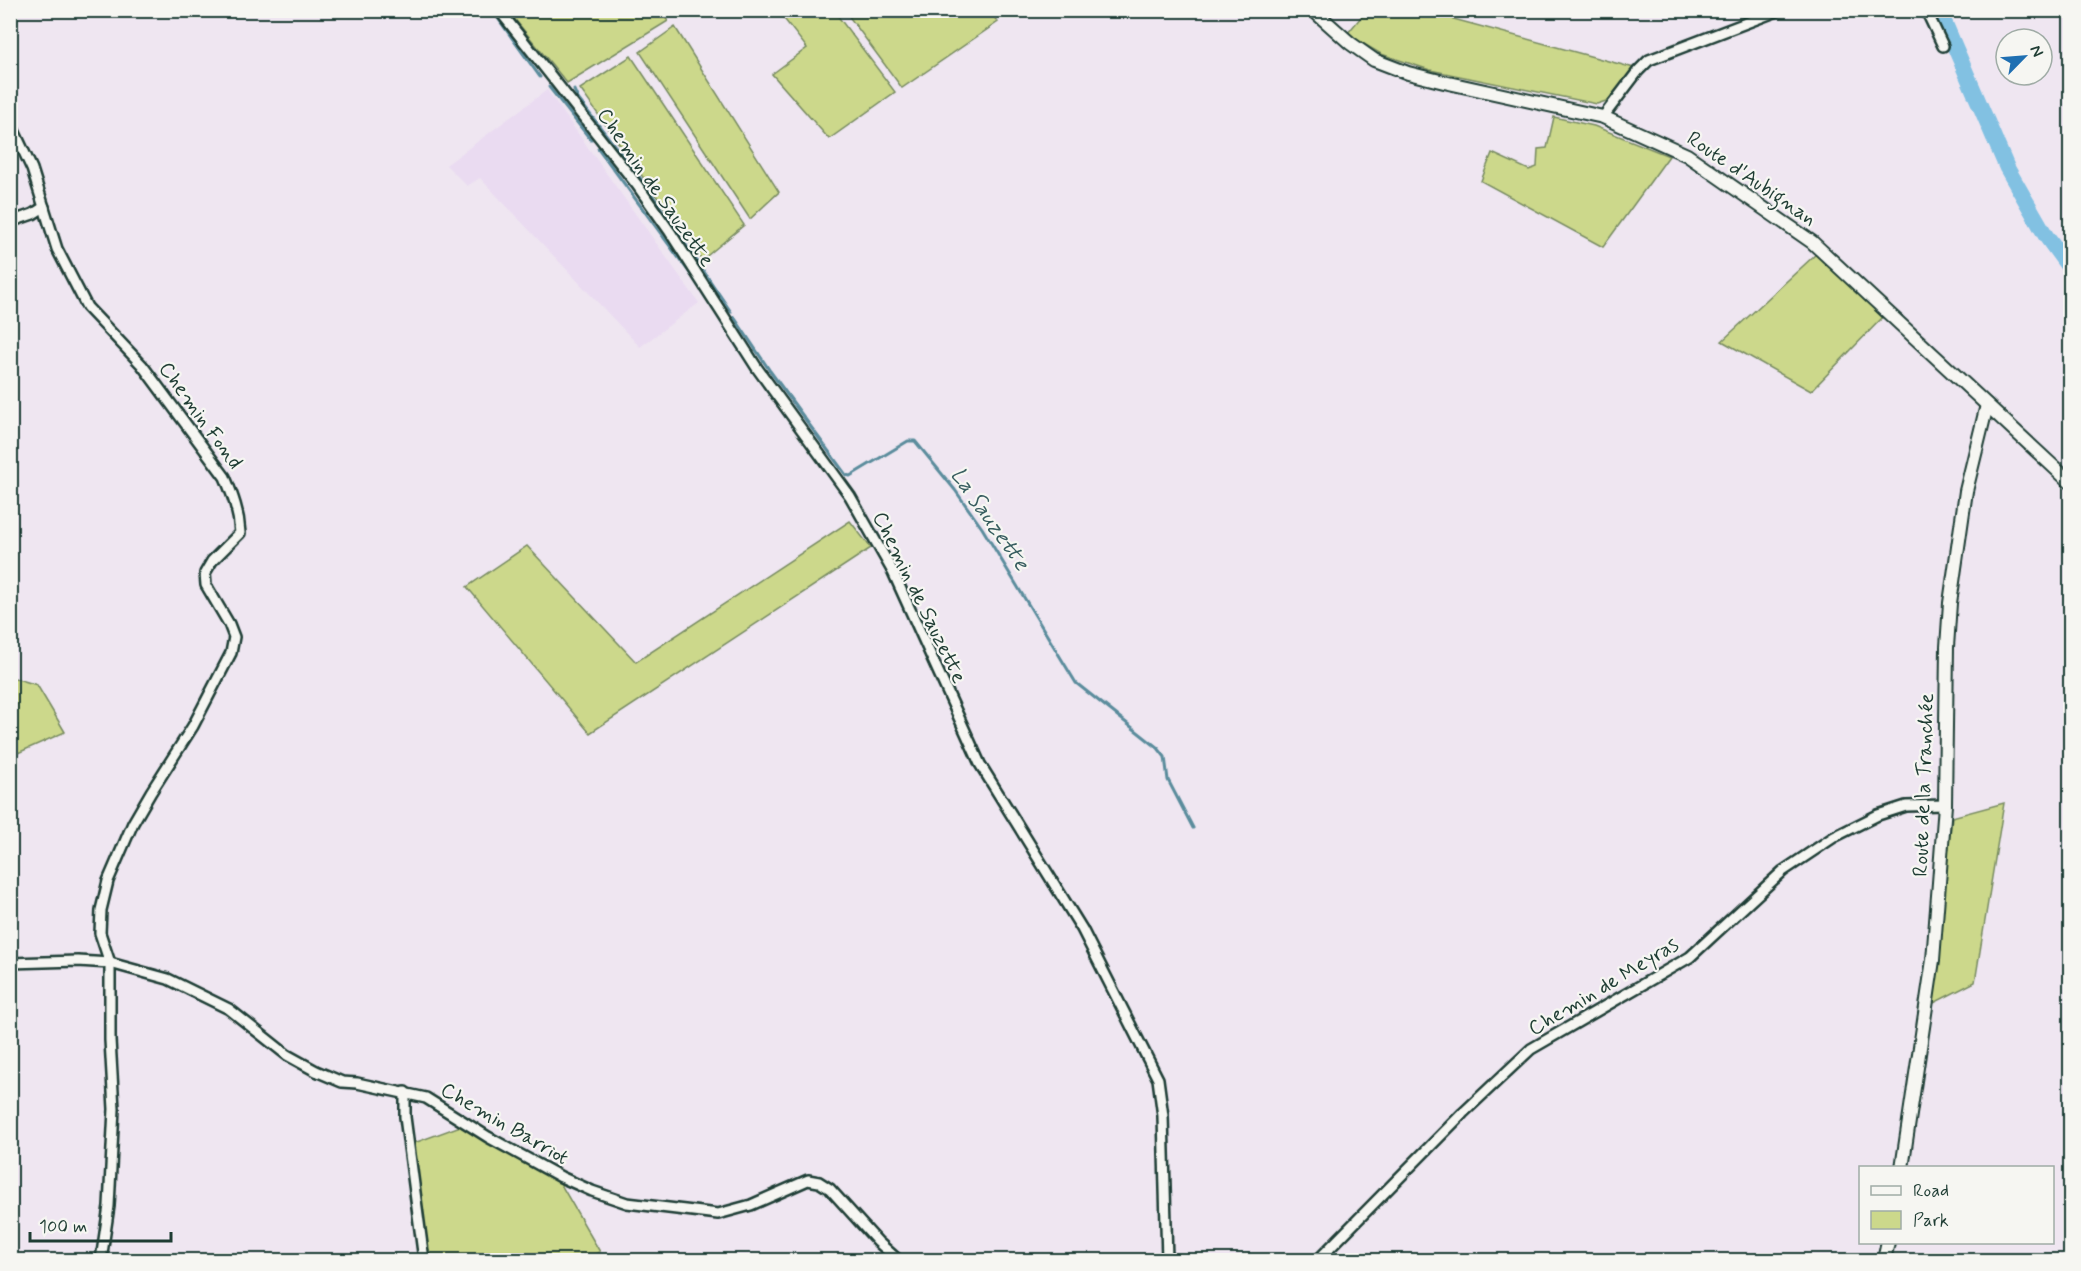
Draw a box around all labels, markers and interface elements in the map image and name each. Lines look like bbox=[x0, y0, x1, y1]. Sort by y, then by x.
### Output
north arrow bbox=[1994, 27, 2054, 87]
text: N bbox=[2024, 42, 2048, 61]
street label: Chemin de Sauzette bbox=[590, 103, 721, 273]
street label: Route d'Aubignan bbox=[1680, 125, 1822, 234]
street label: Chemin Fond bbox=[152, 356, 249, 475]
water label: La Sauzette bbox=[944, 462, 1036, 577]
street label: Chemin de Sauzette bbox=[865, 507, 973, 688]
street label: Route de la Tranchée bbox=[1907, 693, 1941, 877]
street label: Chemin de Meyras bbox=[1523, 931, 1684, 1043]
street label: Chemin Barriot bbox=[435, 1076, 574, 1172]
legend bbox=[1859, 1166, 2054, 1244]
text: Road bbox=[1913, 1179, 1949, 1203]
scale bar bbox=[30, 1205, 171, 1243]
text: Park bbox=[1913, 1209, 1949, 1233]
text: 100 m bbox=[39, 1215, 87, 1239]

